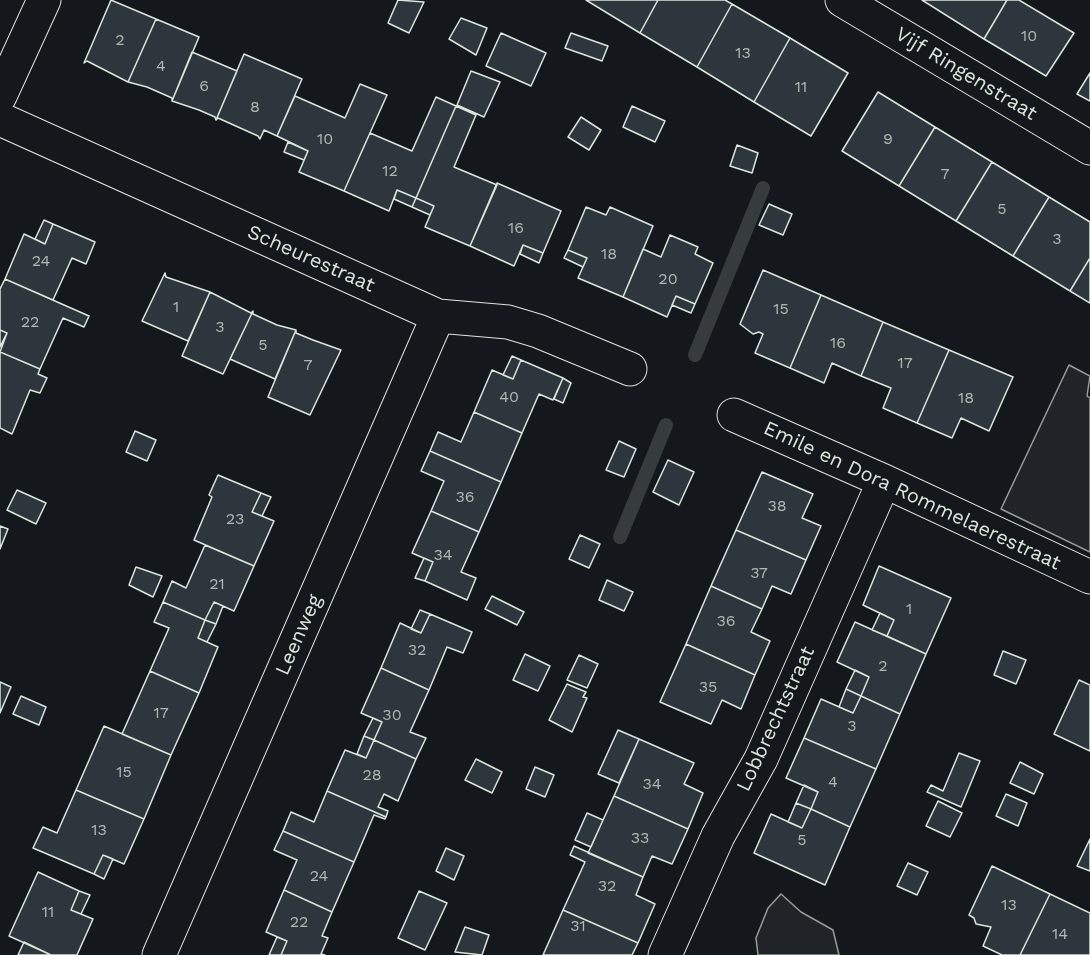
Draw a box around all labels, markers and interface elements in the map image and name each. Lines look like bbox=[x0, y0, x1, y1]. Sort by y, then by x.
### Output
street label: Vijf Ringenstraat bbox=[891, 22, 1041, 126]
house number: 10 bbox=[1021, 26, 1037, 46]
house number: 2 bbox=[115, 30, 125, 50]
house number: 13 bbox=[735, 43, 751, 63]
house number: 4 bbox=[156, 56, 166, 76]
house number: 6 bbox=[199, 76, 209, 96]
house number: 11 bbox=[795, 77, 807, 97]
house number: 8 bbox=[250, 97, 260, 117]
house number: 10 bbox=[317, 129, 333, 149]
house number: 9 bbox=[883, 129, 893, 149]
house number: 12 bbox=[382, 161, 398, 181]
house number: 7 bbox=[941, 164, 949, 184]
house number: 5 bbox=[997, 199, 1007, 219]
house number: 16 bbox=[508, 218, 524, 238]
street label: Scheurestraat bbox=[244, 220, 378, 298]
house number: 3 bbox=[1052, 229, 1062, 249]
house number: 18 bbox=[601, 244, 617, 264]
house number: 24 bbox=[32, 251, 50, 271]
house number: 20 bbox=[658, 269, 678, 289]
house number: 1 bbox=[173, 297, 179, 317]
house number: 15 bbox=[773, 299, 789, 319]
house number: 22 bbox=[21, 312, 39, 332]
house number: 3 bbox=[215, 317, 225, 337]
house number: 16 bbox=[830, 333, 846, 353]
house number: 5 bbox=[258, 335, 268, 355]
house number: 17 bbox=[897, 353, 913, 373]
house number: 7 bbox=[304, 355, 312, 375]
house number: 40 bbox=[499, 387, 519, 407]
house number: 18 bbox=[958, 388, 974, 408]
street label: Emile en Dora Rommelaerestraat bbox=[760, 416, 1064, 576]
house number: 36 bbox=[455, 487, 475, 507]
house number: 38 bbox=[767, 496, 787, 516]
house number: 23 bbox=[226, 509, 244, 529]
house number: 34 bbox=[433, 545, 453, 565]
house number: 37 bbox=[750, 563, 768, 583]
house number: 21 bbox=[209, 574, 225, 594]
street label: Leenweg bbox=[271, 591, 327, 679]
house number: 1 bbox=[906, 599, 912, 619]
house number: 36 bbox=[716, 611, 736, 631]
house number: 32 bbox=[408, 640, 426, 660]
street label: Lobbrechtstraat bbox=[732, 643, 820, 795]
house number: 2 bbox=[878, 656, 888, 676]
house number: 35 bbox=[699, 677, 717, 697]
house number: 17 bbox=[153, 703, 169, 723]
house number: 30 bbox=[382, 705, 402, 725]
house number: 3 bbox=[847, 716, 857, 736]
house number: 15 bbox=[116, 762, 132, 782]
house number: 28 bbox=[362, 765, 382, 785]
house number: 4 bbox=[828, 772, 838, 792]
house number: 34 bbox=[642, 774, 662, 794]
house number: 13 bbox=[91, 820, 107, 840]
house number: 33 bbox=[631, 828, 649, 848]
house number: 5 bbox=[797, 830, 807, 850]
house number: 24 bbox=[310, 866, 328, 886]
house number: 32 bbox=[598, 876, 616, 896]
house number: 13 bbox=[1001, 895, 1017, 915]
house number: 11 bbox=[42, 902, 54, 922]
house number: 22 bbox=[290, 912, 308, 932]
house number: 31 bbox=[570, 916, 586, 936]
house number: 14 bbox=[1052, 924, 1068, 944]

